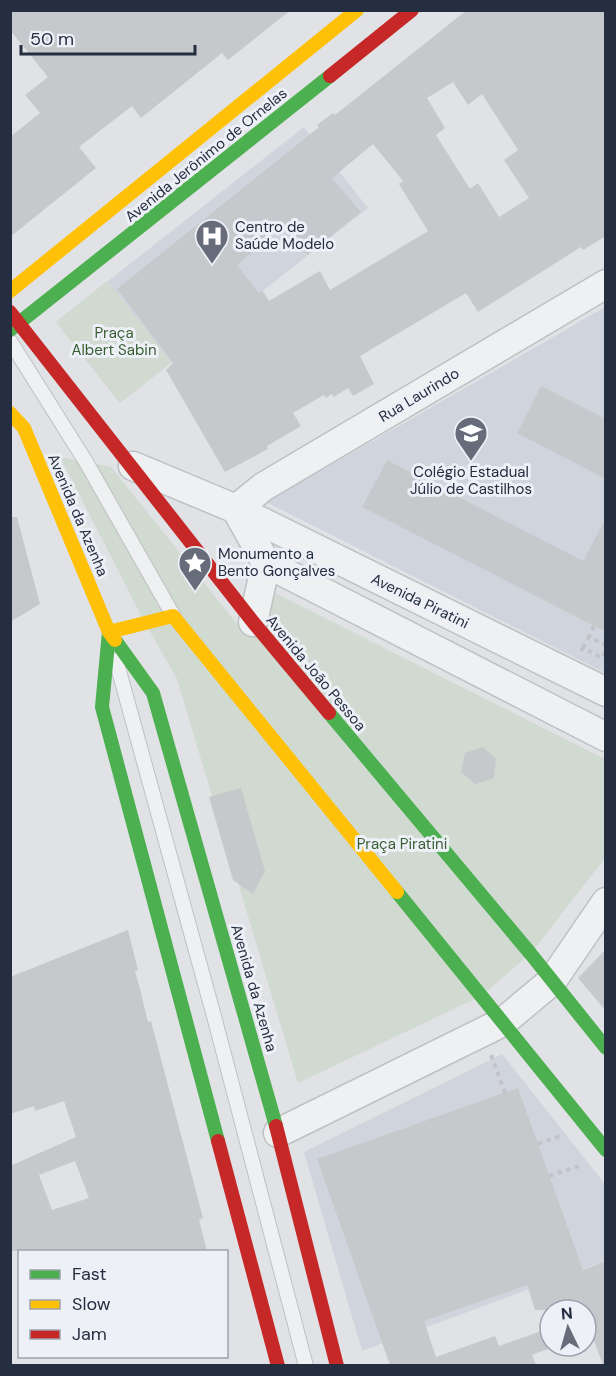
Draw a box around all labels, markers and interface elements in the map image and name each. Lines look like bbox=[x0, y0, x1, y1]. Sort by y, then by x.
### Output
scale bar bbox=[21, 18, 195, 56]
text: 50 m bbox=[30, 27, 74, 51]
street label: Avenida Jerônimo de Ornelas bbox=[121, 83, 291, 227]
place label: Centro de Saúde Modelo bbox=[235, 217, 334, 254]
hospital icon: Centro de Saúde Modelo bbox=[194, 218, 230, 265]
park label: Praça Albert Sabin bbox=[71, 323, 157, 360]
street label: Rua Laurindo bbox=[375, 363, 463, 427]
school or university icon: Colégio Estadual Júlio de Castilhos bbox=[453, 415, 489, 462]
street label: Avenida da Azenha bbox=[43, 451, 113, 579]
place label: Colégio Estadual Júlio de Castilhos bbox=[410, 462, 532, 499]
place label: Monumento a Bento Gonçalves bbox=[218, 544, 335, 581]
place icon: Monumento a Bento Gonçalves bbox=[177, 545, 213, 592]
street label: Avenida Piratini bbox=[368, 569, 472, 633]
street label: Avenida João Pessoa bbox=[262, 611, 370, 735]
park label: Praça Piratini bbox=[357, 834, 447, 854]
street label: Avenida da Azenha bbox=[226, 922, 282, 1054]
legend bbox=[18, 1250, 228, 1358]
text: Fast bbox=[72, 1262, 107, 1286]
text: Slow bbox=[72, 1292, 111, 1316]
north arrow bbox=[538, 1298, 598, 1358]
text: N bbox=[560, 1303, 573, 1325]
text: Jam bbox=[72, 1322, 107, 1346]

